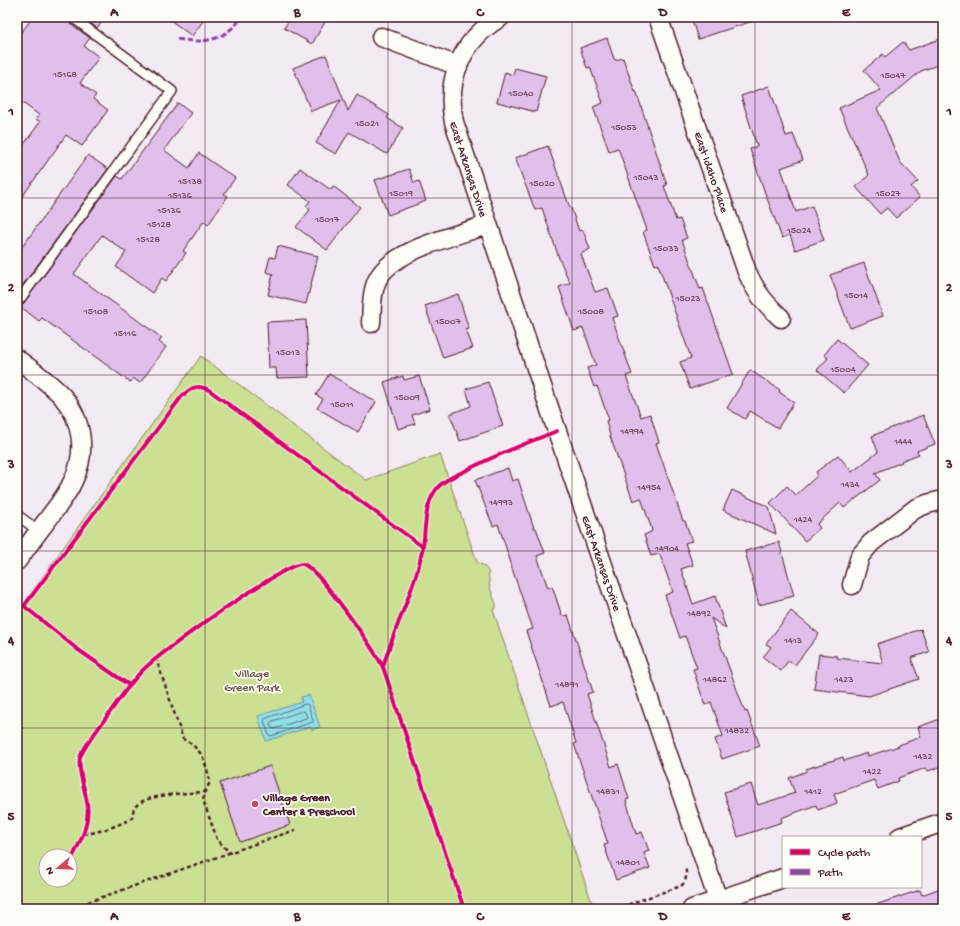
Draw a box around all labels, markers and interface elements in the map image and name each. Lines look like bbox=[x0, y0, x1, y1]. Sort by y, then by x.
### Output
text: A bbox=[109, 6, 119, 21]
text: B bbox=[293, 6, 302, 21]
text: C bbox=[475, 6, 485, 21]
text: D bbox=[658, 6, 668, 21]
text: E bbox=[842, 6, 851, 21]
house number: 15168 bbox=[52, 69, 77, 81]
house number: 15047 bbox=[880, 70, 906, 82]
house number: 15040 bbox=[507, 88, 534, 100]
text: 1 bbox=[7, 105, 14, 120]
text: 1 bbox=[945, 105, 952, 120]
house number: 15021 bbox=[354, 118, 379, 130]
street label: East Arkansas Drive bbox=[445, 120, 489, 220]
house number: 15053 bbox=[610, 122, 637, 134]
street label: East Idaho Place bbox=[690, 130, 731, 216]
house number: 15043 bbox=[633, 172, 658, 184]
house number: 15138 bbox=[177, 176, 203, 188]
house number: 15020 bbox=[528, 178, 555, 190]
house number: 15019 bbox=[388, 188, 413, 200]
house number: 15027 bbox=[874, 188, 901, 200]
house number: 15136 bbox=[167, 190, 193, 202]
house number: 15136 bbox=[156, 205, 182, 217]
house number: 15017 bbox=[314, 214, 340, 226]
house number: 15128 bbox=[146, 219, 171, 231]
house number: 15024 bbox=[786, 225, 812, 237]
house number: 15128 bbox=[135, 234, 160, 246]
house number: 15033 bbox=[652, 243, 679, 255]
text: 2 bbox=[8, 281, 15, 296]
text: 2 bbox=[946, 281, 953, 296]
house number: 15014 bbox=[843, 290, 868, 302]
house number: 15023 bbox=[674, 293, 701, 305]
house number: 15108 bbox=[83, 306, 109, 318]
house number: 15008 bbox=[577, 306, 605, 318]
house number: 15007 bbox=[434, 316, 462, 328]
house number: 15116 bbox=[113, 328, 137, 340]
house number: 15013 bbox=[275, 347, 300, 359]
house number: 15004 bbox=[829, 364, 856, 376]
house number: 15009 bbox=[393, 392, 420, 404]
house number: 15011 bbox=[329, 399, 354, 411]
house number: 14994 bbox=[619, 426, 644, 438]
house number: 1444 bbox=[893, 436, 912, 448]
text: 3 bbox=[7, 458, 15, 473]
text: 3 bbox=[945, 458, 953, 473]
house number: 1434 bbox=[840, 479, 860, 491]
house number: 14954 bbox=[636, 482, 661, 494]
house number: 14993 bbox=[488, 497, 513, 509]
street label: East Arkansas Drive bbox=[577, 514, 623, 614]
house number: 1424 bbox=[793, 514, 812, 526]
house number: 14904 bbox=[654, 543, 679, 555]
house number: 14892 bbox=[686, 608, 711, 620]
text: 4 bbox=[7, 634, 15, 649]
text: 4 bbox=[945, 634, 953, 649]
house number: 1413 bbox=[783, 635, 802, 647]
park label: Village Green Park bbox=[224, 668, 281, 696]
house number: 14862 bbox=[702, 674, 727, 686]
house number: 1423 bbox=[834, 674, 853, 686]
house number: 14891 bbox=[554, 679, 579, 691]
house number: 14832 bbox=[724, 725, 749, 737]
house number: 1432 bbox=[913, 751, 933, 763]
house number: 1422 bbox=[862, 766, 881, 778]
house number: 14831 bbox=[595, 786, 620, 798]
house number: 1412 bbox=[803, 786, 822, 798]
place label: Village Green Center & Preschool bbox=[262, 792, 355, 820]
marker: Village Green Center & Preschool bbox=[250, 799, 260, 809]
text: 5 bbox=[8, 810, 15, 825]
text: 5 bbox=[946, 810, 953, 825]
legend bbox=[782, 836, 922, 888]
text: Cycle path bbox=[818, 847, 871, 861]
north arrow bbox=[38, 848, 78, 888]
house number: 14801 bbox=[615, 857, 640, 869]
text: N bbox=[44, 865, 57, 876]
text: Path bbox=[817, 867, 843, 881]
text: A bbox=[109, 910, 119, 925]
text: B bbox=[293, 910, 302, 925]
text: C bbox=[475, 910, 485, 925]
text: D bbox=[658, 910, 668, 925]
text: E bbox=[842, 910, 851, 925]

